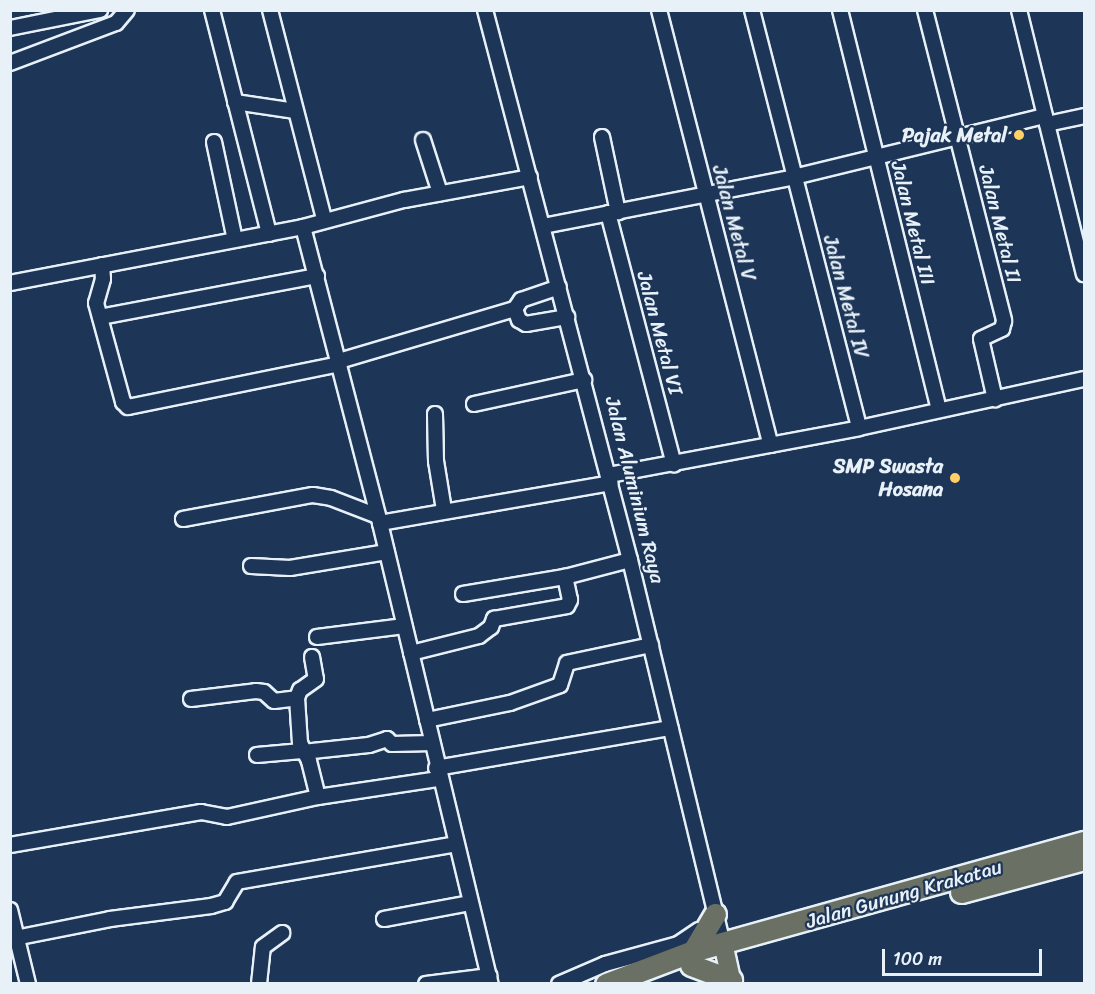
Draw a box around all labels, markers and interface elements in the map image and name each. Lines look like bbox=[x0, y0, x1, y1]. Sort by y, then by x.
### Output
place label: Pajak Metal bbox=[901, 123, 1007, 147]
marker: Pajak Metal bbox=[1012, 128, 1026, 142]
street label: Jalan Metal III bbox=[886, 158, 940, 288]
street label: Jalan Metal V bbox=[707, 162, 761, 284]
street label: Jalan Metal II bbox=[974, 162, 1026, 286]
street label: Jalan Metal IV bbox=[818, 232, 874, 362]
street label: Jalan Metal VI bbox=[632, 268, 688, 398]
street label: Jalan Aluminium Raya bbox=[600, 394, 670, 586]
place label: SMP Swasta Hosana bbox=[833, 454, 943, 501]
marker: SMP Swasta Hosana bbox=[948, 471, 962, 485]
street label: Jalan Gunung Krakatau bbox=[804, 855, 1004, 933]
scale bar bbox=[885, 937, 1046, 975]
text: 100 m bbox=[893, 943, 942, 975]

